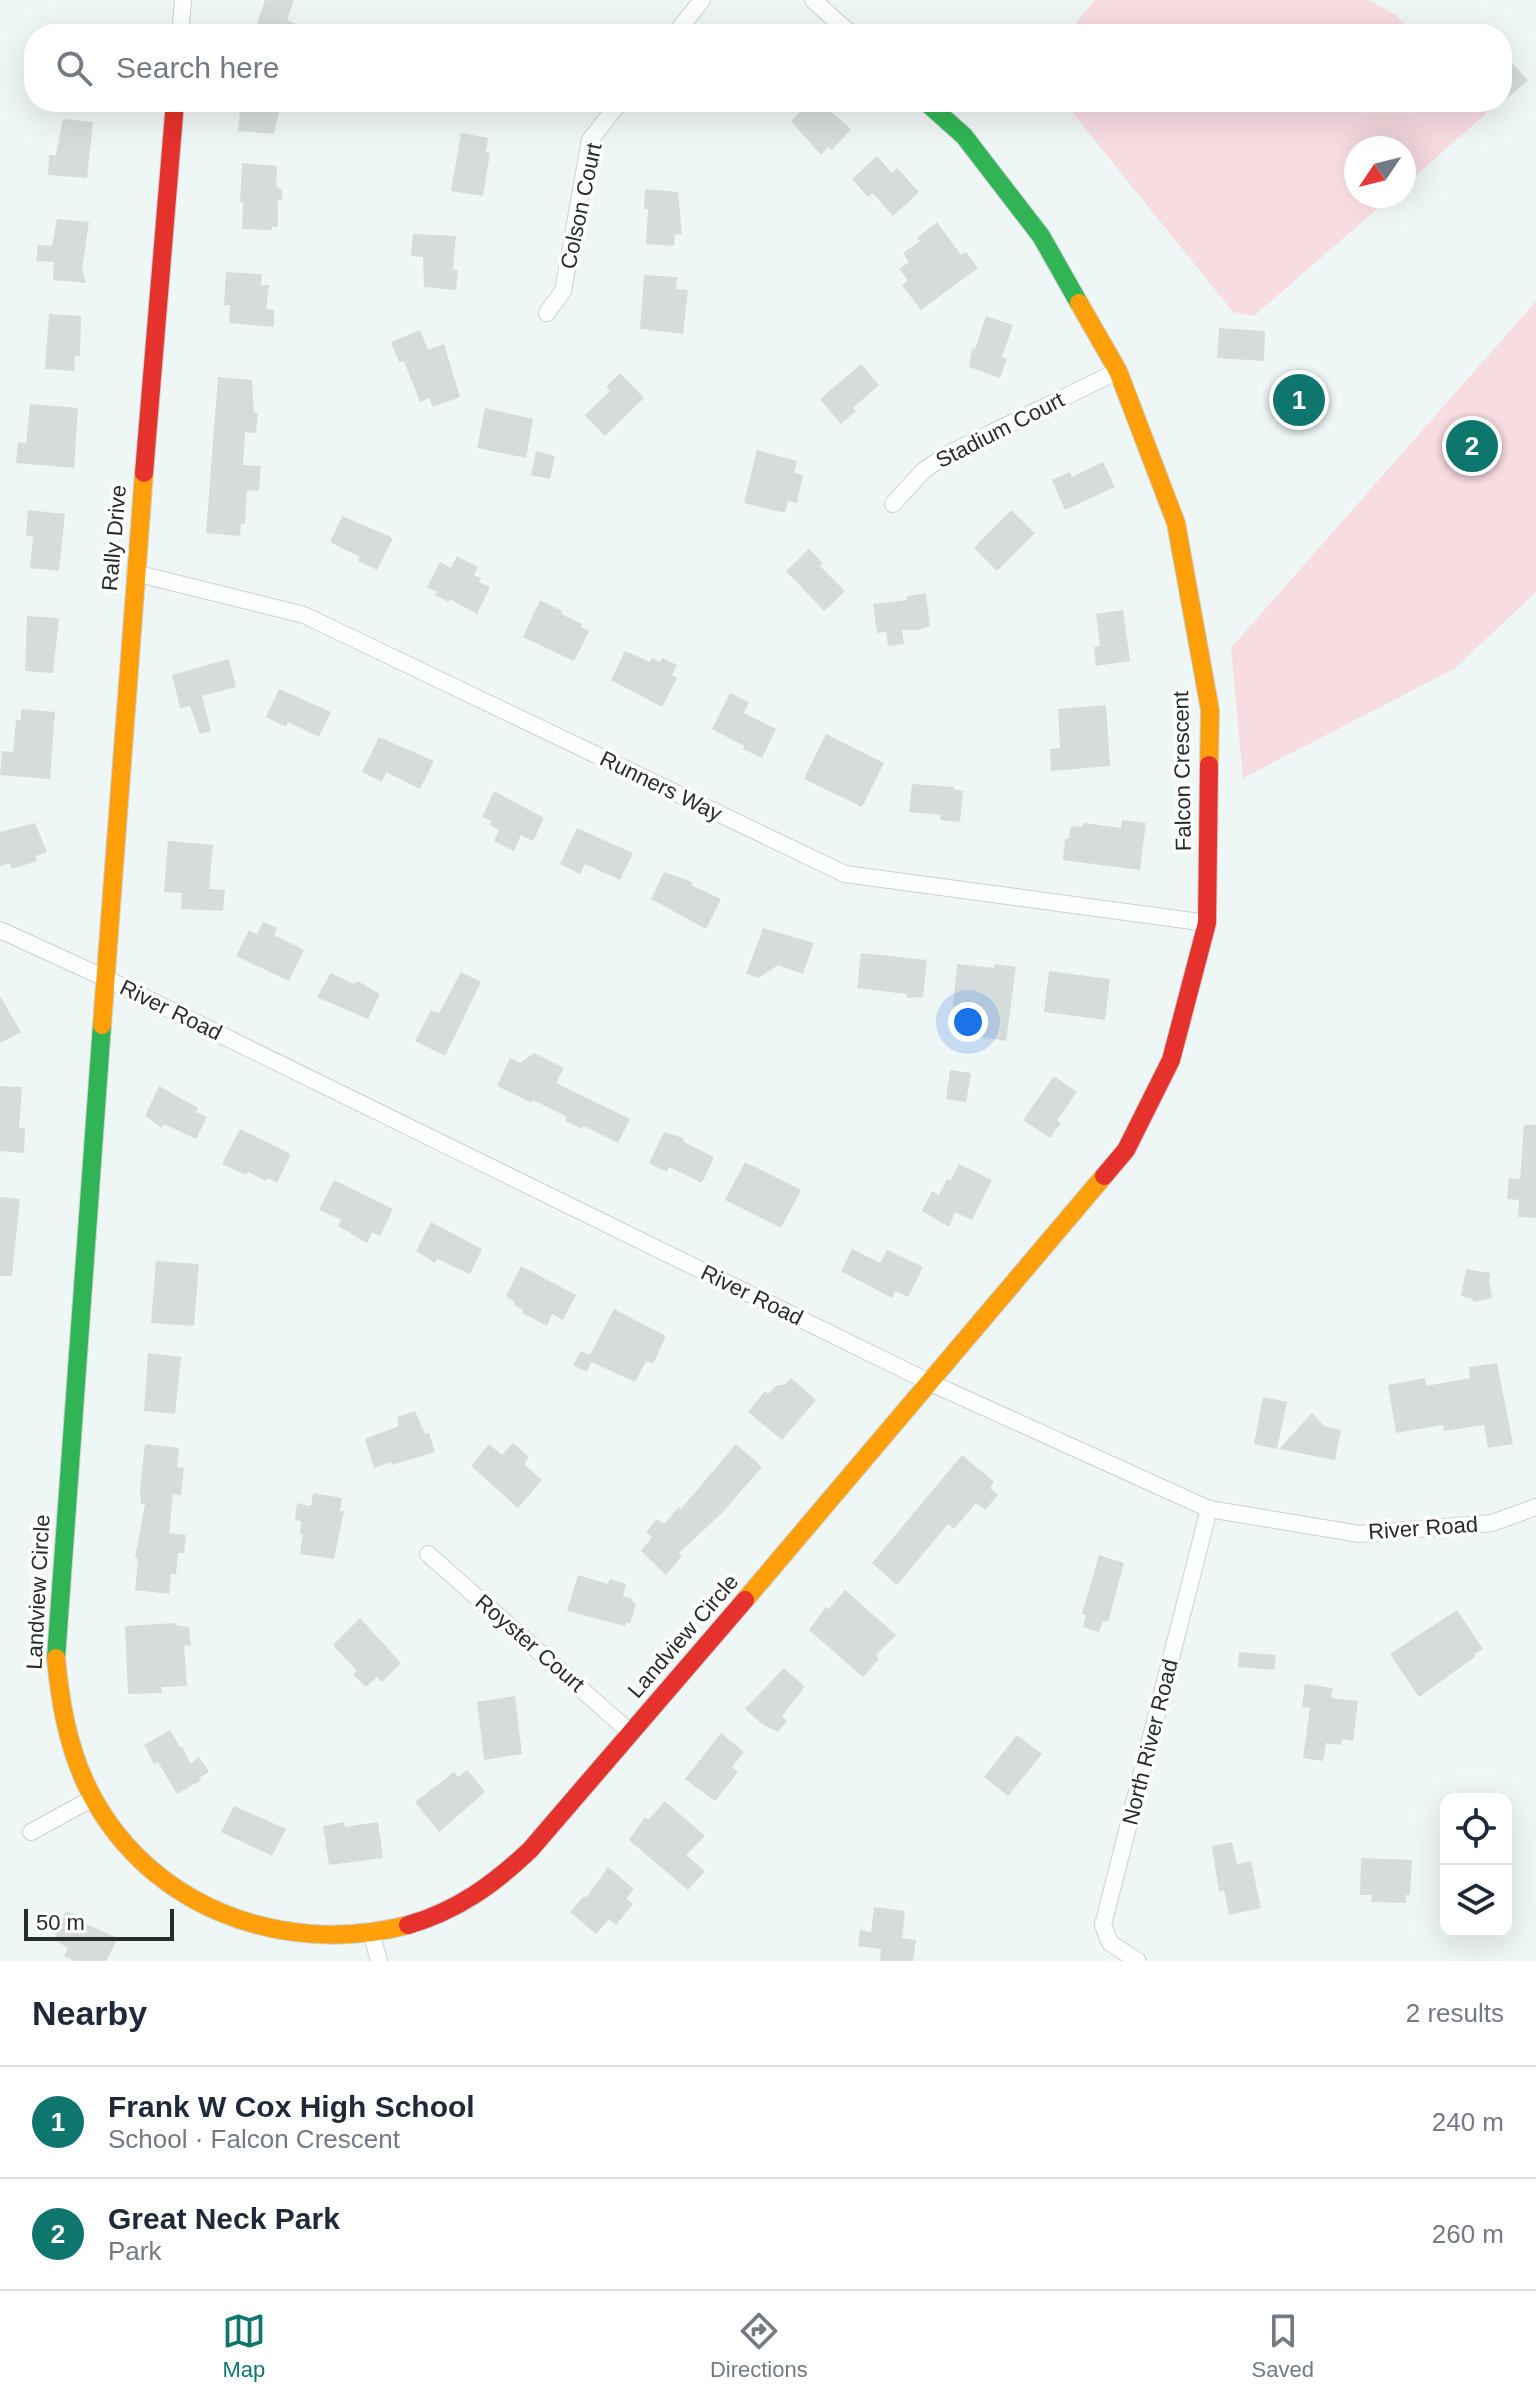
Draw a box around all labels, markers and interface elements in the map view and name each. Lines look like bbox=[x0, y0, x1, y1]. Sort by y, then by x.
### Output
search box bbox=[24, 24, 1512, 112]
icon: search bbox=[52, 46, 96, 90]
text: Search here bbox=[116, 51, 279, 84]
north arrow bbox=[1344, 136, 1416, 208]
street label: Colson Court bbox=[555, 141, 607, 271]
pin: 1 bbox=[1273, 370, 1325, 430]
street label: Stadium Court bbox=[932, 387, 1068, 473]
pin: 2 bbox=[1446, 416, 1498, 476]
street label: Rally Drive bbox=[97, 484, 131, 592]
street label: Falcon Crescent bbox=[1168, 691, 1196, 851]
street label: Runners Way bbox=[596, 746, 726, 826]
street label: River Road bbox=[116, 975, 226, 1045]
your location bbox=[948, 1002, 988, 1042]
street label: River Road bbox=[697, 1260, 807, 1330]
street label: River Road bbox=[1367, 1512, 1479, 1544]
street label: Landview Circle bbox=[21, 1514, 55, 1670]
street label: Landview Circle bbox=[623, 1569, 743, 1703]
street label: Royster Court bbox=[471, 1589, 589, 1697]
street label: North River Road bbox=[1117, 1657, 1183, 1827]
map controls bbox=[1440, 1793, 1512, 1937]
button: locate bbox=[1440, 1793, 1512, 1865]
button: layers bbox=[1440, 1865, 1512, 1937]
scale bar bbox=[24, 1905, 174, 1941]
text: 50 m bbox=[36, 1910, 85, 1935]
text: Nearby bbox=[32, 1994, 147, 2032]
text: 2 results bbox=[1406, 1998, 1504, 2028]
text: Frank W Cox High School bbox=[108, 2090, 475, 2123]
text: 1 bbox=[51, 2107, 65, 2137]
text: 240 m bbox=[1432, 2107, 1504, 2137]
text: School · Falcon Crescent bbox=[108, 2124, 400, 2154]
text: Great Neck Park bbox=[108, 2202, 340, 2235]
text: 2 bbox=[51, 2219, 65, 2249]
text: 260 m bbox=[1432, 2219, 1504, 2249]
text: Park bbox=[108, 2236, 161, 2266]
tab: Map bbox=[222, 2309, 266, 2383]
tab: Directions bbox=[710, 2309, 808, 2383]
tab: Saved bbox=[1252, 2309, 1314, 2383]

